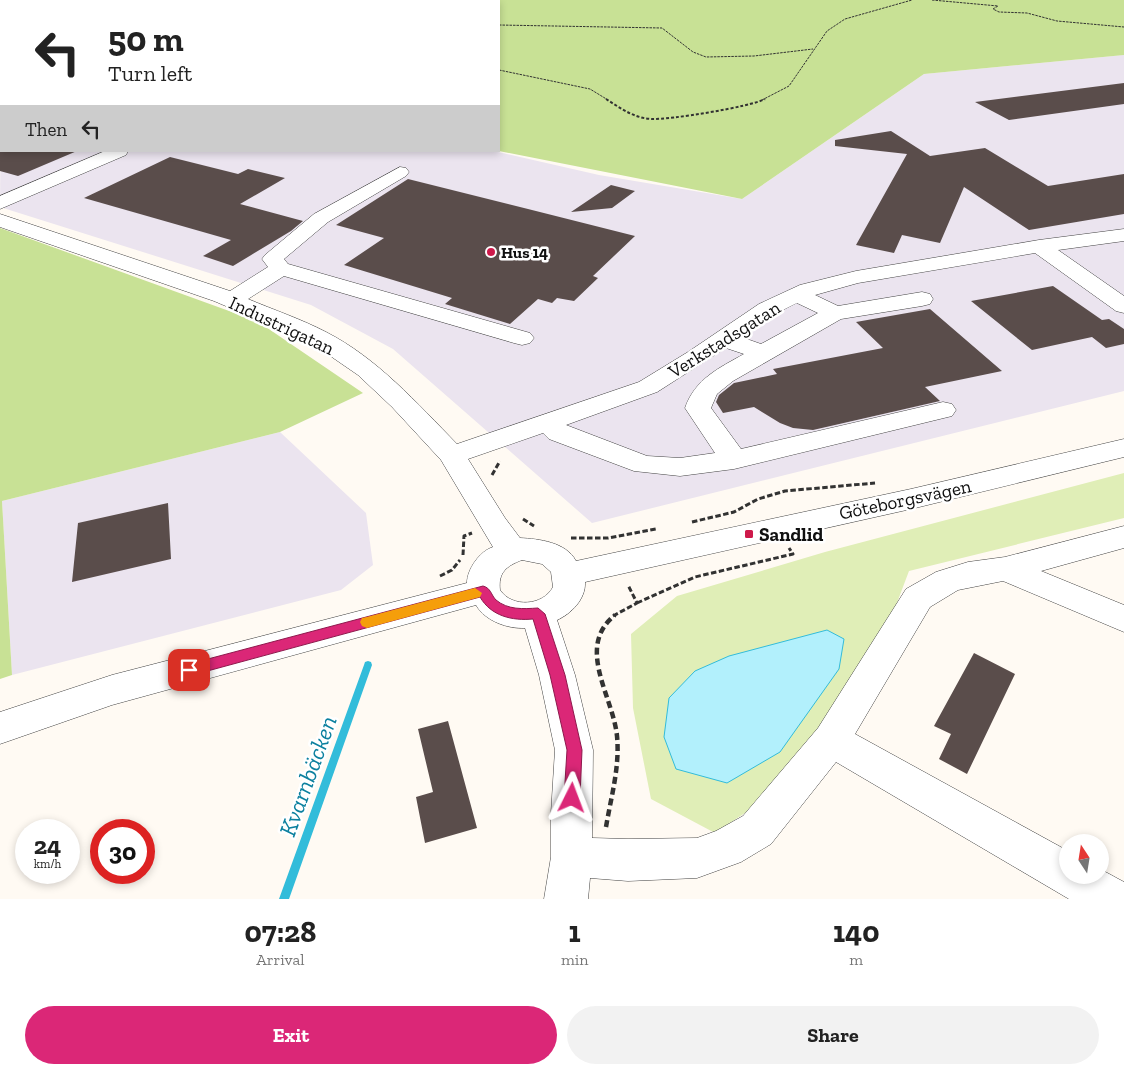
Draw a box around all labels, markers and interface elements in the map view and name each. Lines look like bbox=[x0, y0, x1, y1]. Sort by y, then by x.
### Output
text: 50 m bbox=[108, 18, 184, 60]
icon: left bbox=[25, 20, 90, 85]
text: Turn left bbox=[108, 60, 192, 87]
icon: left bbox=[77, 115, 105, 143]
text: Then bbox=[25, 118, 67, 141]
place label: Hus 14 bbox=[501, 243, 548, 262]
marker: Hus 14 bbox=[485, 246, 497, 258]
street label: Industrigatan bbox=[226, 291, 338, 360]
street label: Verkstadsgatan bbox=[663, 296, 785, 384]
street label: Göteborgsvägen bbox=[837, 474, 973, 525]
place label: Sandlid bbox=[759, 523, 823, 546]
marker: Sandlid bbox=[743, 528, 755, 540]
pin bbox=[168, 649, 210, 691]
icon: arrive bbox=[175, 656, 203, 684]
water label: Kvarnbäcken bbox=[272, 712, 343, 840]
position arrow bbox=[545, 771, 597, 823]
speed limit sign: 30 bbox=[90, 819, 155, 884]
text: 24 bbox=[34, 830, 61, 860]
north arrow bbox=[1059, 834, 1109, 884]
map controls bbox=[1059, 834, 1109, 884]
text: km/h bbox=[34, 857, 61, 871]
text: 07:28 bbox=[245, 914, 316, 950]
text: 1 bbox=[569, 914, 581, 950]
text: 140 bbox=[833, 914, 879, 950]
text: Arrival bbox=[256, 950, 305, 969]
text: min bbox=[561, 950, 588, 969]
text: m bbox=[849, 950, 863, 969]
button: Exit bbox=[25, 1006, 557, 1064]
button: Share bbox=[567, 1006, 1099, 1064]

